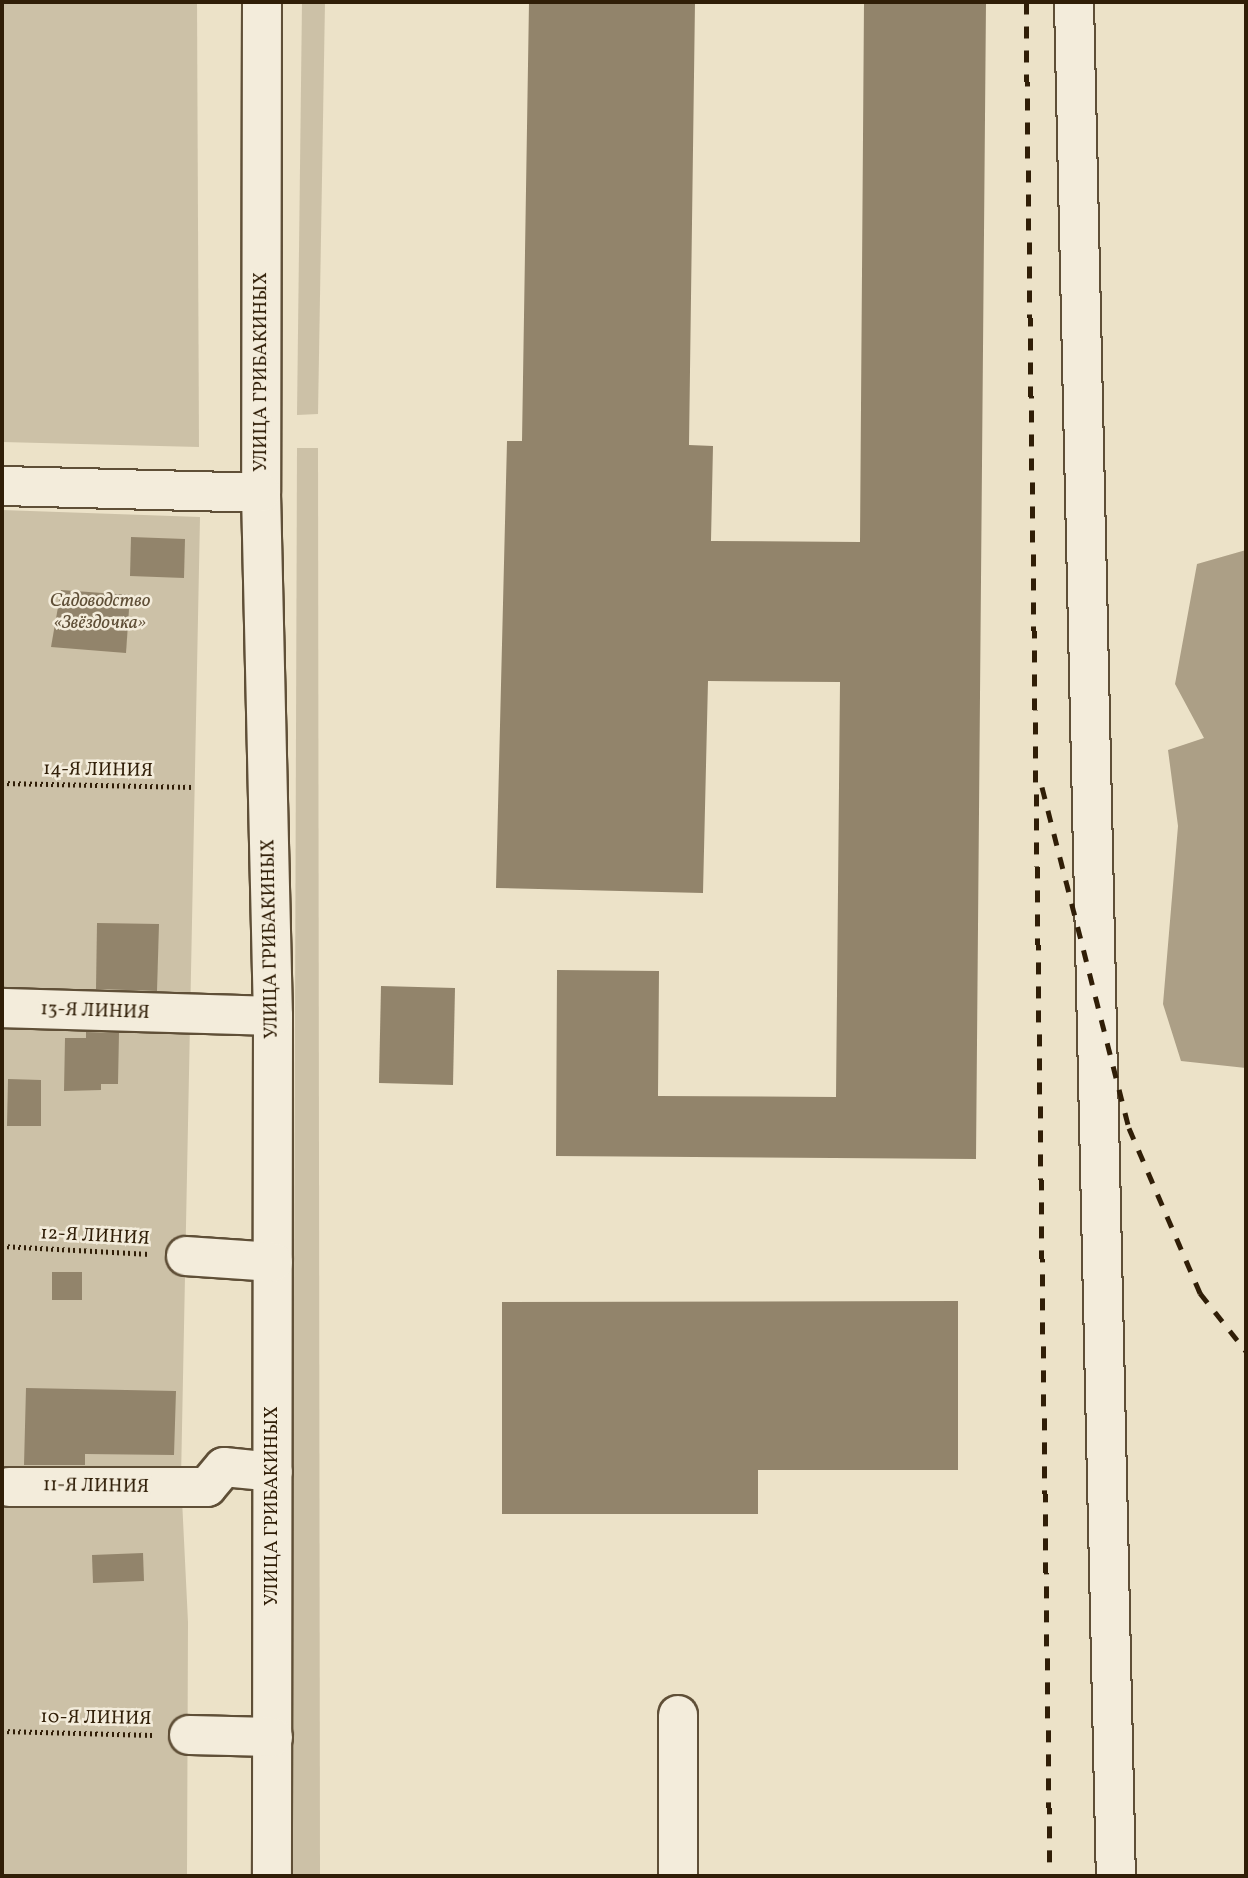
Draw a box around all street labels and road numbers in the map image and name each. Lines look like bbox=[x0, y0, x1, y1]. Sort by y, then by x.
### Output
street label: УЛИЦА ГРИБАКИНЫХ bbox=[251, 272, 273, 472]
street label: 14-Я ЛИНИЯ bbox=[43, 759, 153, 783]
street label: УЛИЦА ГРИБАКИНЫХ bbox=[258, 839, 284, 1039]
street label: 13-Я ЛИНИЯ bbox=[40, 999, 150, 1025]
street label: 12-Я ЛИНИЯ bbox=[40, 1223, 150, 1251]
street label: УЛИЦА ГРИБАКИНЫХ bbox=[262, 1406, 284, 1606]
street label: 11-Я ЛИНИЯ bbox=[43, 1475, 149, 1499]
street label: 10-Я ЛИНИЯ bbox=[40, 1707, 152, 1731]

